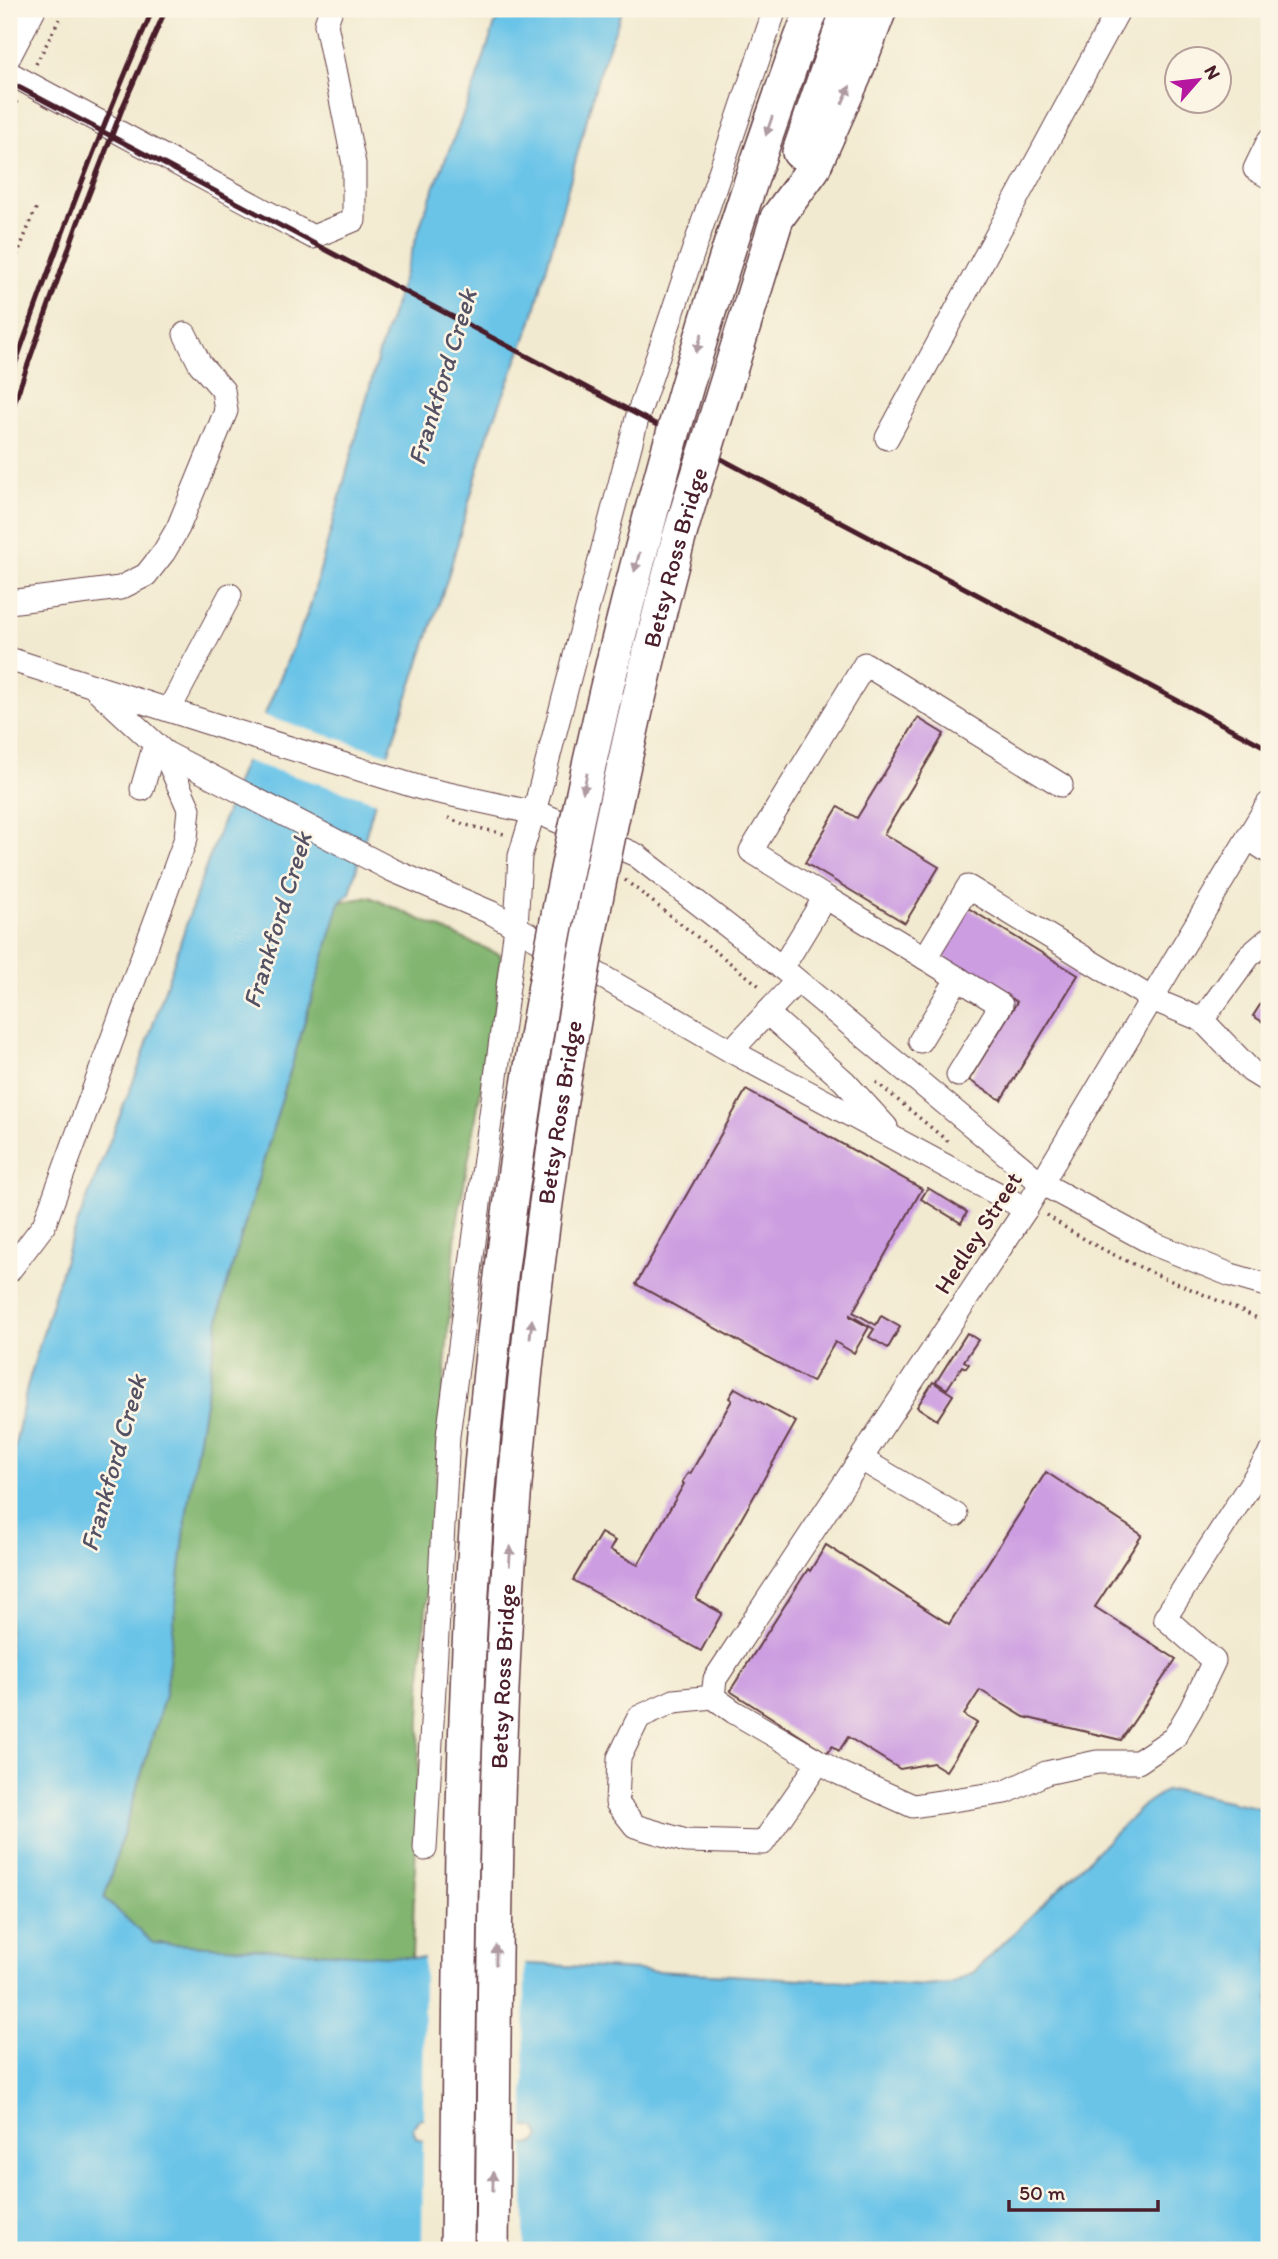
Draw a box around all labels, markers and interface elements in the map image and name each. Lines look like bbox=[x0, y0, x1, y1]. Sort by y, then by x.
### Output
north arrow bbox=[1162, 46, 1232, 116]
text: N bbox=[1199, 61, 1226, 83]
one-way arrow bbox=[840, 85, 852, 105]
one-way arrow bbox=[763, 116, 774, 137]
water label: Frankford Creek bbox=[400, 284, 484, 469]
one-way arrow bbox=[693, 332, 704, 353]
street label: Betsy Ross Bridge bbox=[637, 464, 713, 650]
one-way arrow bbox=[631, 551, 642, 573]
one-way arrow bbox=[579, 772, 590, 794]
water label: Frankford Creek bbox=[235, 827, 319, 1012]
street label: Betsy Ross Bridge bbox=[531, 1018, 588, 1206]
street label: Hedley Street bbox=[927, 1166, 1028, 1299]
one-way arrow bbox=[525, 1318, 536, 1340]
water label: Frankford Creek bbox=[73, 1369, 154, 1555]
one-way arrow bbox=[504, 1545, 515, 1567]
street label: Betsy Ross Bridge bbox=[484, 1583, 522, 1769]
one-way arrow bbox=[490, 1943, 501, 1965]
scale bar bbox=[1009, 2168, 1157, 2212]
one-way arrow bbox=[487, 2171, 498, 2193]
text: 50 m bbox=[1019, 2180, 1066, 2205]

